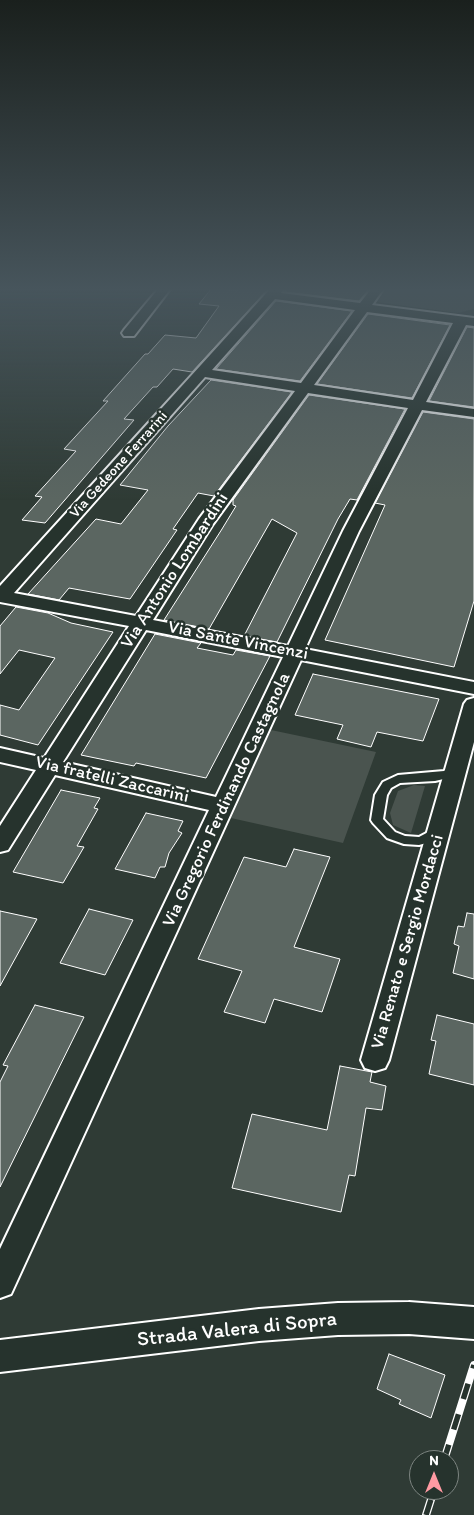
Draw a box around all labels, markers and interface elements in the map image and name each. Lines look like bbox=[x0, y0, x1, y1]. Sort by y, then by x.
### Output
street label: Via Gedeone Ferrarini bbox=[66, 408, 172, 522]
street label: Via Antonio Lombardini bbox=[117, 489, 233, 653]
street label: Via Sante Vincenzi bbox=[166, 617, 310, 665]
street label: Via Gregorio Ferdinando Castagnola bbox=[158, 669, 296, 931]
street label: Via fratelli Zaccarini bbox=[33, 752, 191, 808]
street label: Via Renato e Sergio Mordacci bbox=[367, 832, 449, 1052]
street label: Strada Valera di Sopra bbox=[136, 1307, 338, 1353]
north arrow bbox=[409, 1450, 459, 1500]
text: N bbox=[429, 1452, 439, 1469]

